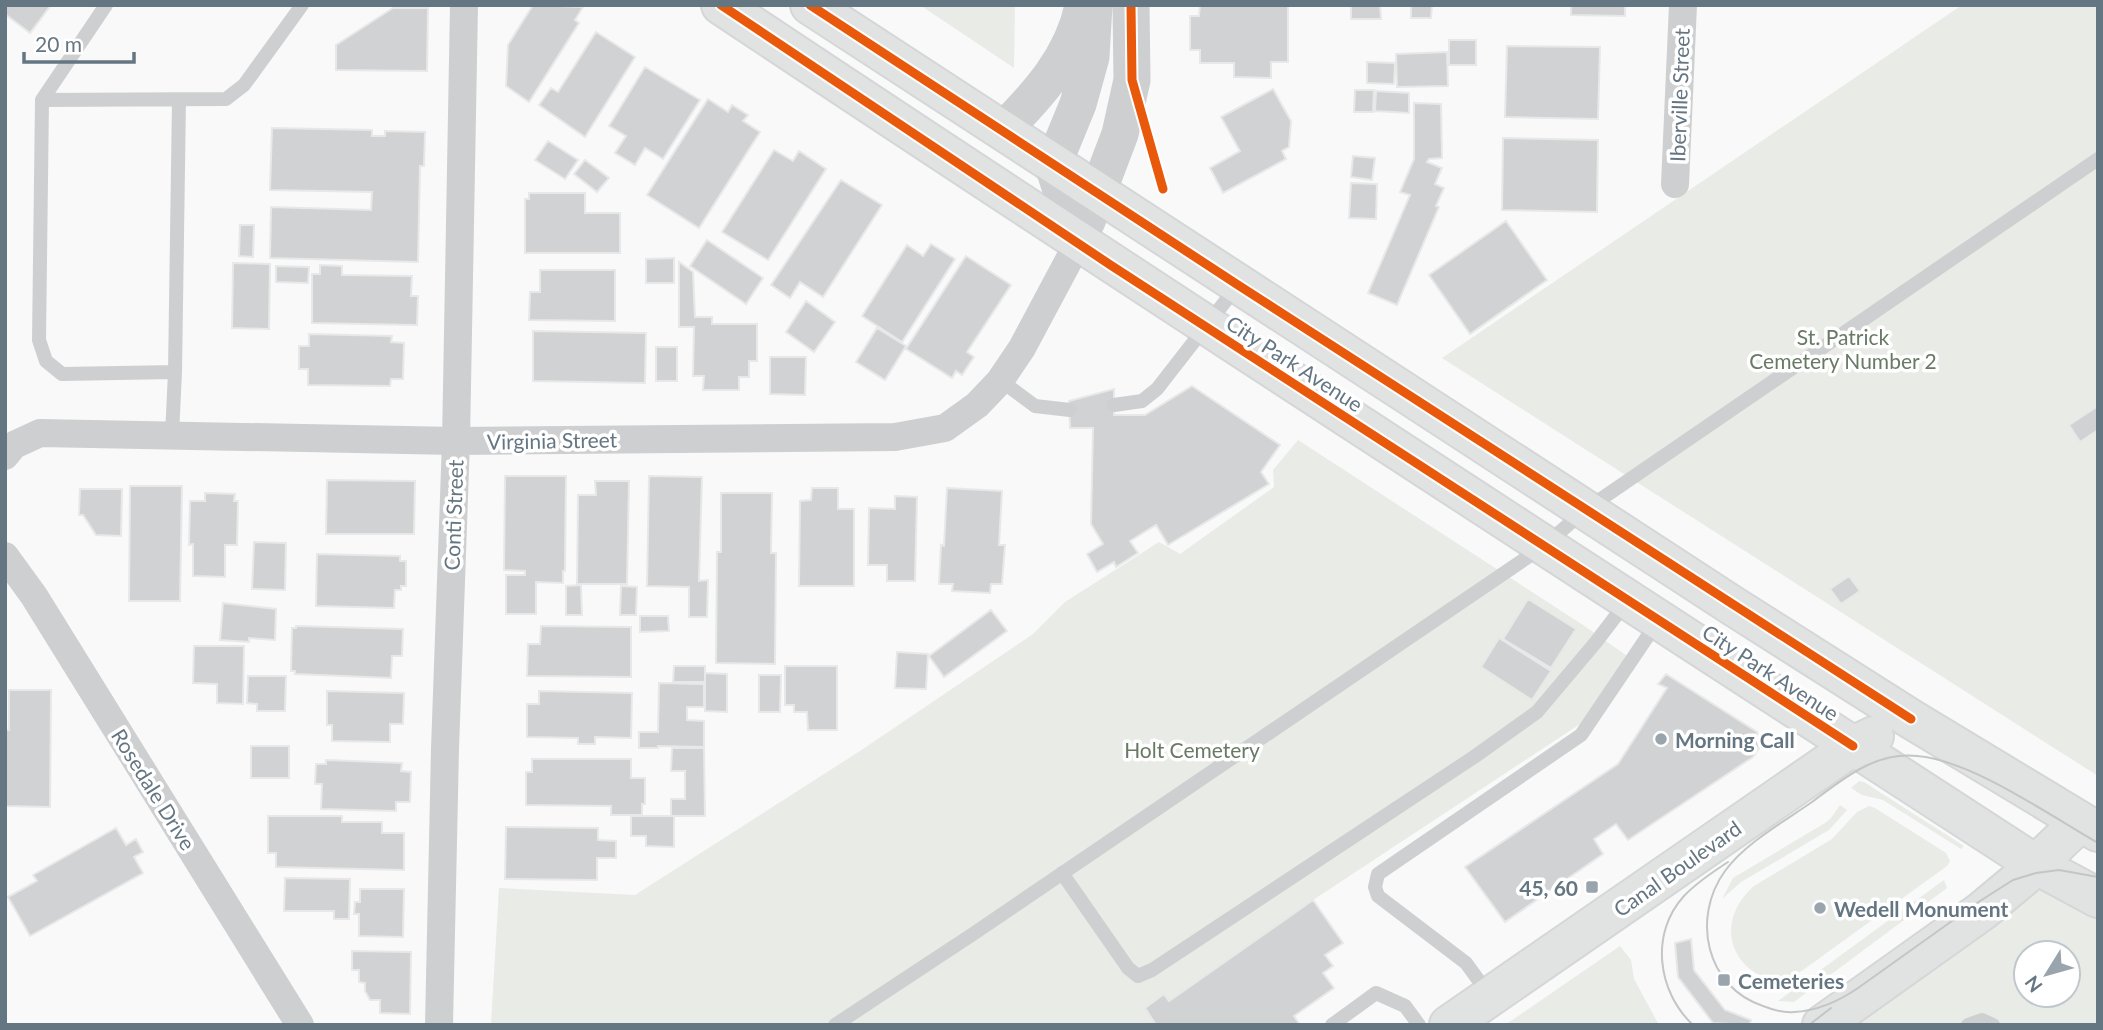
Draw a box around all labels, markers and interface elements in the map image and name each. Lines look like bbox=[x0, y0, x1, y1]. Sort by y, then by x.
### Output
scale bar bbox=[24, 21, 135, 65]
street label: Iberville Street bbox=[1664, 27, 1694, 162]
text: 20 m bbox=[35, 31, 82, 56]
street label: City Park Avenue bbox=[1222, 310, 1368, 416]
park label: St. Patrick Cemetery Number 2 bbox=[1749, 324, 1937, 373]
street label: Virginia Street bbox=[487, 426, 618, 454]
street label: Conti Street bbox=[439, 459, 467, 571]
street label: City Park Avenue bbox=[1698, 619, 1844, 725]
street label: Rosedale Drive bbox=[107, 724, 201, 854]
place label: Morning Call bbox=[1675, 727, 1795, 752]
marker: Morning Call bbox=[1653, 731, 1669, 747]
park label: Holt Cemetery bbox=[1124, 737, 1260, 762]
street label: Canal Boulevard bbox=[1608, 815, 1746, 921]
place label: 45, 60 bbox=[1519, 875, 1578, 900]
marker: 45, 60 bbox=[1584, 879, 1600, 895]
place label: Wedell Monument bbox=[1834, 896, 2008, 921]
marker: Wedell Monument bbox=[1812, 900, 1828, 916]
north arrow bbox=[2012, 939, 2082, 1009]
place label: Cemeteries bbox=[1738, 968, 1844, 993]
marker: Cemeteries bbox=[1716, 972, 1732, 988]
text: N bbox=[2019, 972, 2047, 997]

